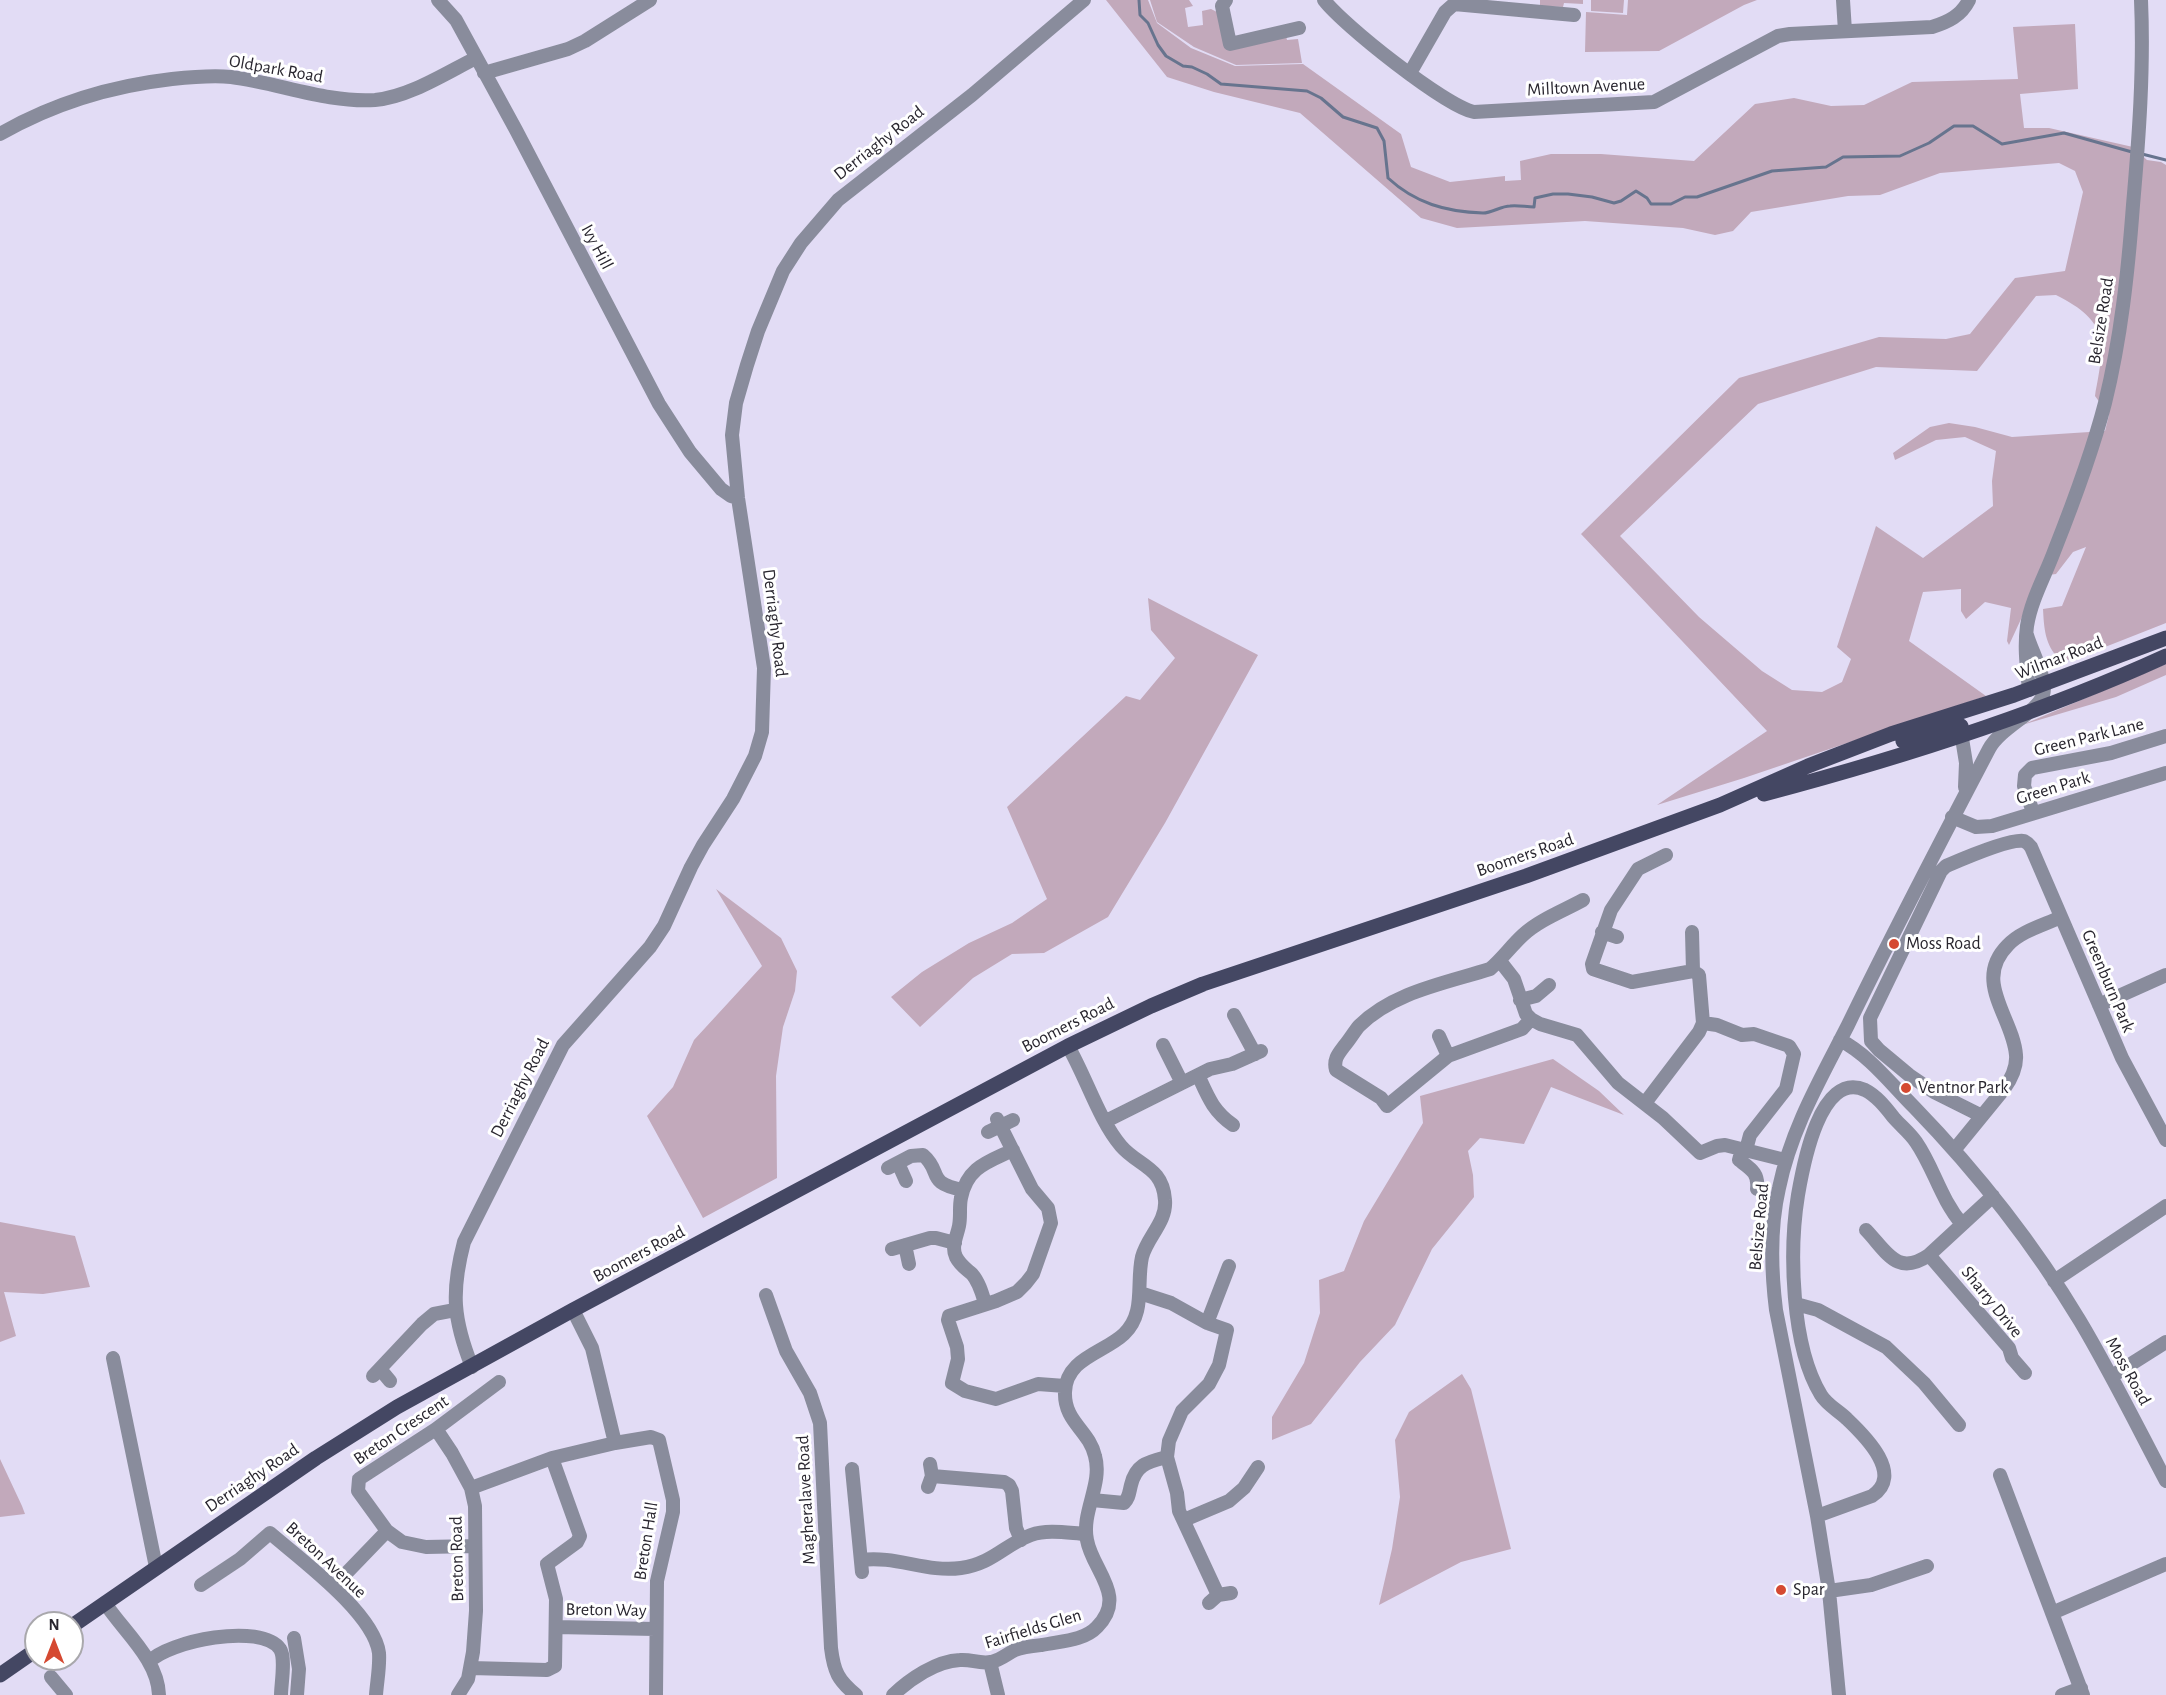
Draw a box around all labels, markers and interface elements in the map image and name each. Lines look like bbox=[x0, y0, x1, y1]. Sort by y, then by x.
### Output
street label: Oldpark Road bbox=[227, 50, 325, 88]
street label: Milltown Avenue bbox=[1526, 73, 1646, 101]
street label: Derriaghy Road bbox=[830, 101, 928, 185]
street label: Ivy Hill bbox=[576, 221, 618, 273]
street label: Belsize Road bbox=[2083, 276, 2119, 366]
street label: Derriaghy Road bbox=[758, 568, 792, 678]
street label: Wilmar Road bbox=[2012, 631, 2106, 685]
street label: Green Park Lane bbox=[2032, 713, 2146, 761]
street label: Green Park bbox=[2013, 767, 2093, 809]
street label: Boomers Road bbox=[1474, 828, 1576, 882]
street label: Greenburn Park bbox=[2077, 926, 2139, 1036]
place label: Moss Road bbox=[1906, 933, 1981, 955]
marker: Moss Road bbox=[1887, 937, 1901, 951]
street label: Boomers Road bbox=[1018, 992, 1118, 1058]
street label: Derriaghy Road bbox=[486, 1035, 554, 1141]
place label: Ventnor Park bbox=[1918, 1077, 2008, 1099]
marker: Ventnor Park bbox=[1899, 1081, 1913, 1095]
street label: Belsize Road bbox=[1744, 1182, 1774, 1272]
street label: Boomers Road bbox=[589, 1221, 689, 1287]
street label: Sharry Drive bbox=[1957, 1262, 2027, 1342]
street label: Moss Road bbox=[2100, 1333, 2156, 1409]
street label: Breton Crescent bbox=[349, 1390, 453, 1470]
street label: Magheralave Road bbox=[792, 1435, 820, 1565]
street label: Derriaghy Road bbox=[201, 1439, 303, 1517]
street label: Breton Hall bbox=[629, 1500, 663, 1582]
street label: Breton Road bbox=[445, 1516, 469, 1602]
street label: Breton Avenue bbox=[281, 1517, 371, 1603]
place label: Spar bbox=[1793, 1579, 1825, 1601]
marker: Spar bbox=[1774, 1583, 1788, 1597]
street label: Breton Way bbox=[565, 1598, 647, 1622]
street label: Fairfields Glen bbox=[982, 1604, 1084, 1654]
north arrow bbox=[24, 1611, 84, 1671]
text: N bbox=[48, 1617, 60, 1633]

